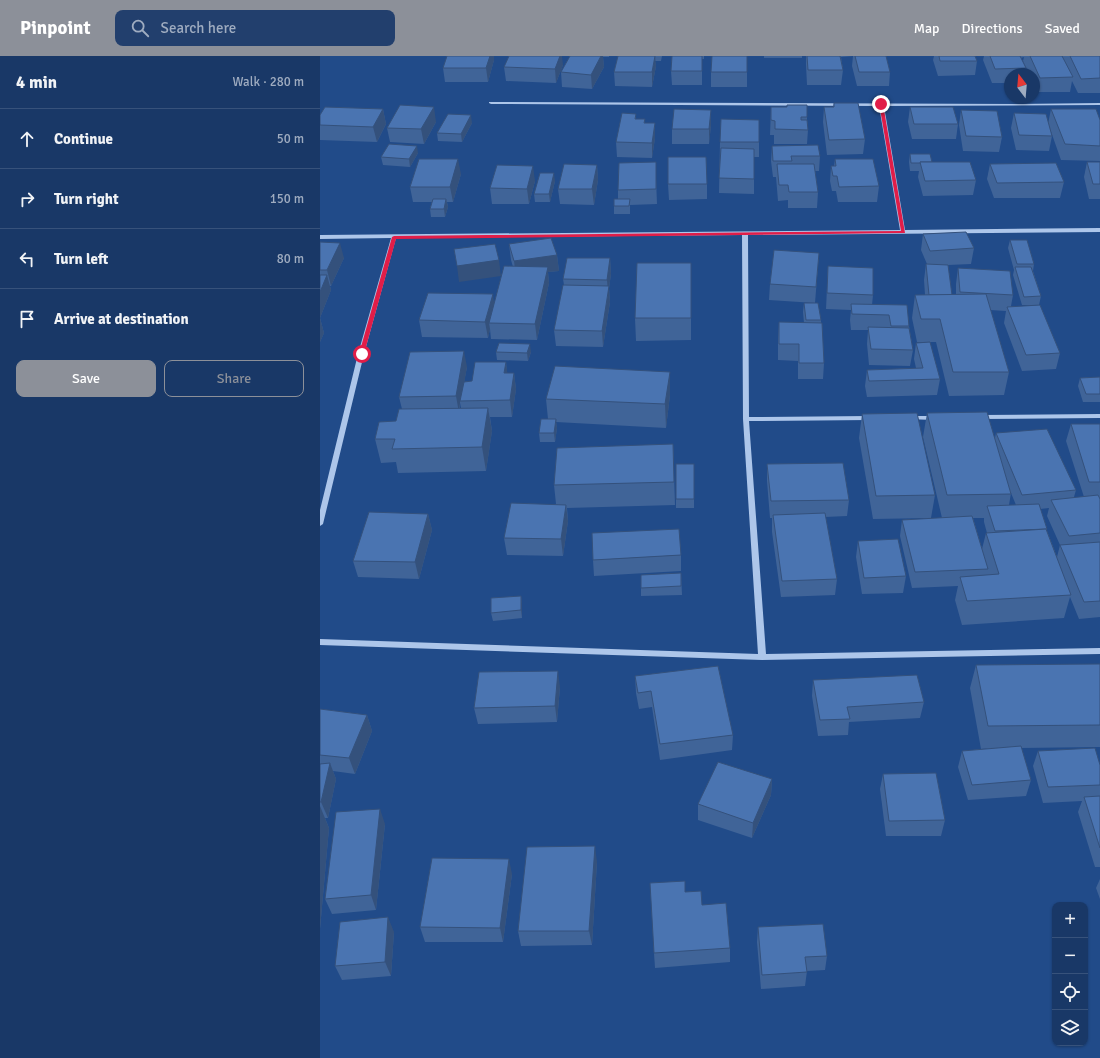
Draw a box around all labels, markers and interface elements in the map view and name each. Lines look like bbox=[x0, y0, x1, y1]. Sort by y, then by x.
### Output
search box bbox=[115, 10, 395, 46]
text: Pinpoint bbox=[20, 16, 91, 40]
icon: search bbox=[129, 17, 151, 39]
text: Search here bbox=[161, 19, 236, 37]
text: Map bbox=[914, 20, 940, 37]
text: Directions bbox=[962, 20, 1023, 37]
text: Saved bbox=[1045, 20, 1080, 37]
north arrow bbox=[1004, 68, 1040, 104]
text: 4 min bbox=[16, 72, 57, 93]
text: Walk · 280 m bbox=[233, 74, 304, 90]
route end bbox=[872, 95, 890, 113]
icon: ahead bbox=[16, 128, 38, 150]
text: Continue bbox=[54, 130, 113, 148]
text: 50 m bbox=[277, 131, 304, 147]
icon: right bbox=[16, 188, 38, 210]
text: Turn right bbox=[54, 190, 119, 208]
text: 150 m bbox=[270, 191, 304, 207]
icon: left bbox=[16, 248, 38, 270]
text: Turn left bbox=[54, 250, 108, 268]
text: 80 m bbox=[277, 251, 304, 267]
icon: arrive bbox=[16, 308, 38, 330]
text: Arrive at destination bbox=[54, 310, 189, 328]
route start bbox=[353, 345, 371, 363]
button: Save bbox=[16, 360, 156, 397]
button: Share bbox=[164, 360, 304, 397]
map controls bbox=[1052, 902, 1088, 1046]
button: + bbox=[1052, 902, 1088, 938]
button: − bbox=[1052, 938, 1088, 974]
button: locate bbox=[1052, 974, 1088, 1010]
button: layers bbox=[1052, 1010, 1088, 1046]

